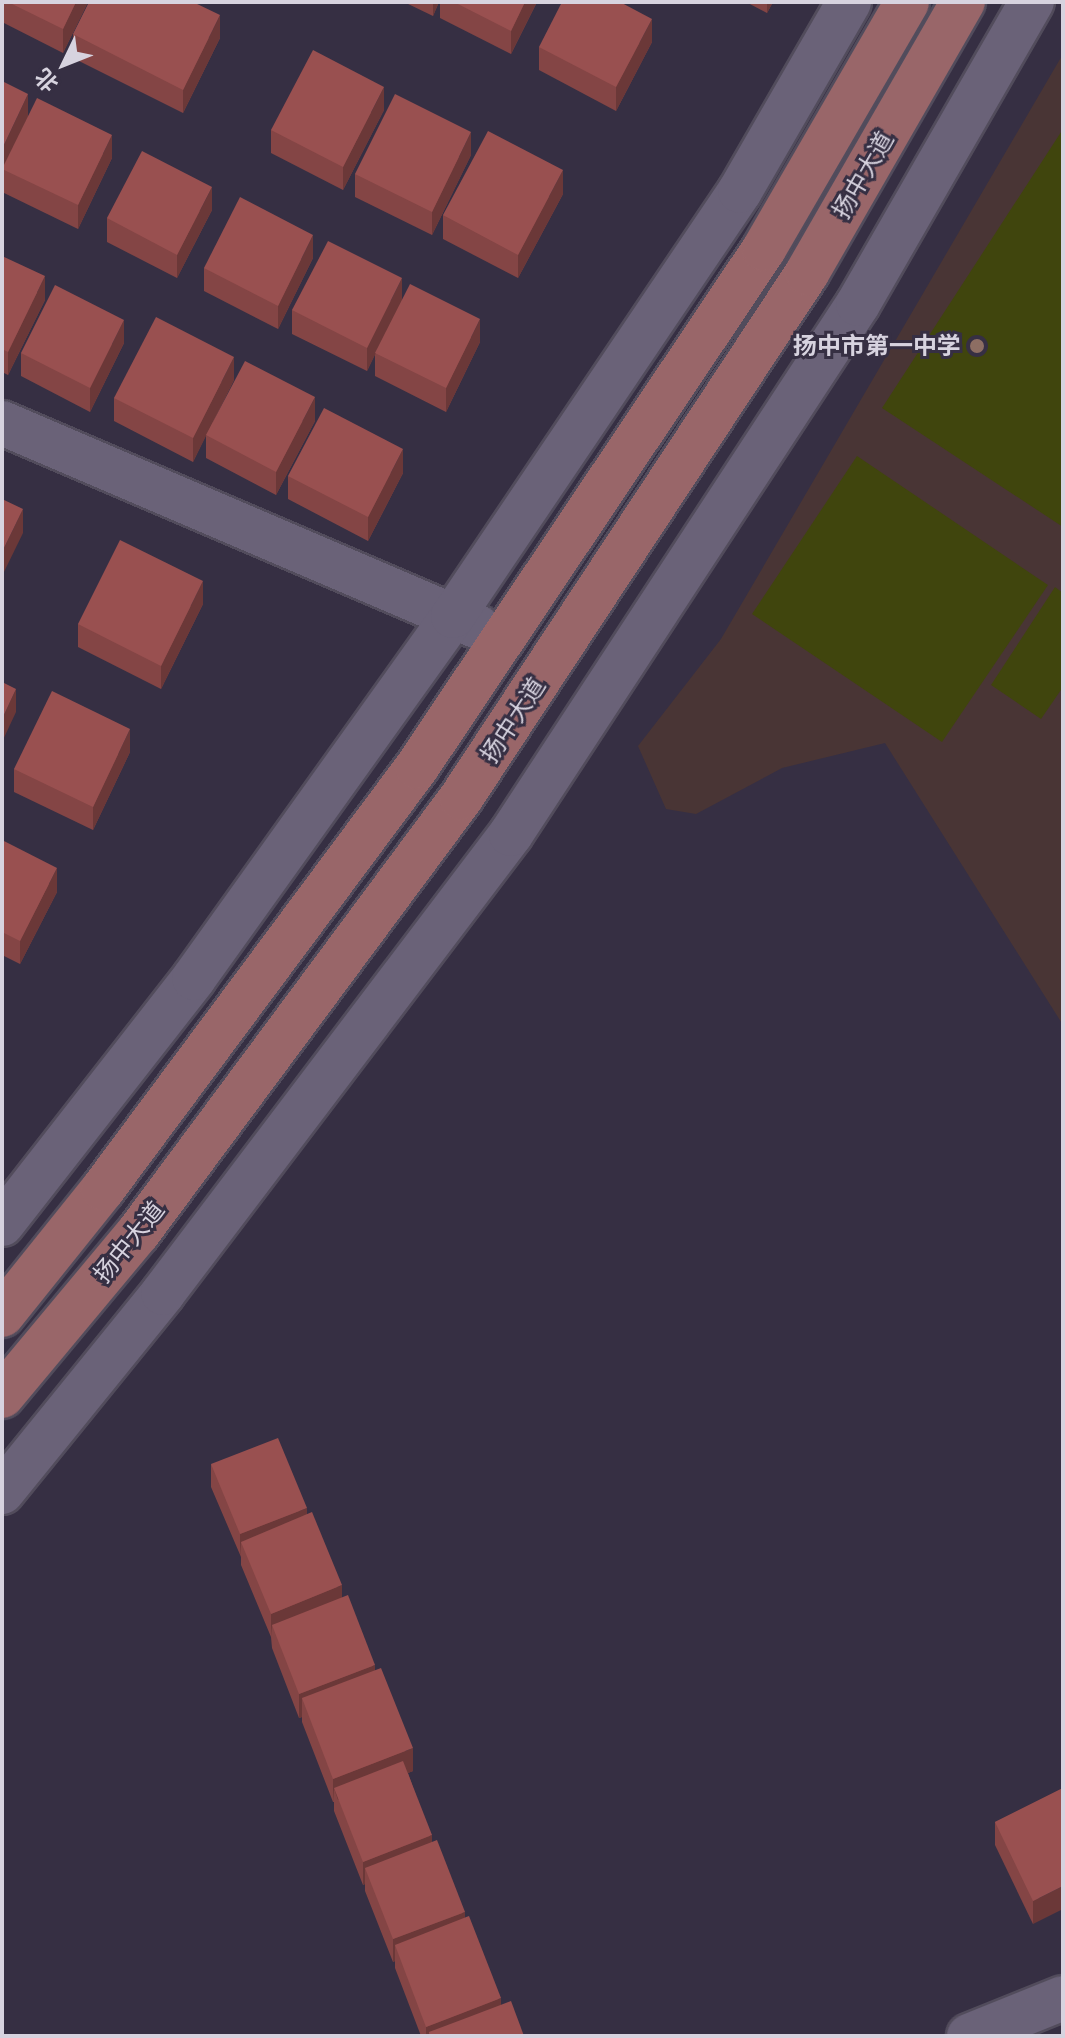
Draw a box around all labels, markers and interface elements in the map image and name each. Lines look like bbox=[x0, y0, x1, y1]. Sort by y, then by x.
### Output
north arrow bbox=[24, 24, 104, 104]
text: 北 bbox=[29, 63, 64, 98]
street label: 扬中大道 bbox=[827, 126, 899, 224]
place label: 扬中市第一中学 bbox=[793, 332, 961, 360]
marker: 扬中市第一中学 bbox=[968, 337, 986, 355]
street label: 扬中大道 bbox=[475, 672, 551, 768]
street label: 扬中大道 bbox=[88, 1196, 170, 1288]

